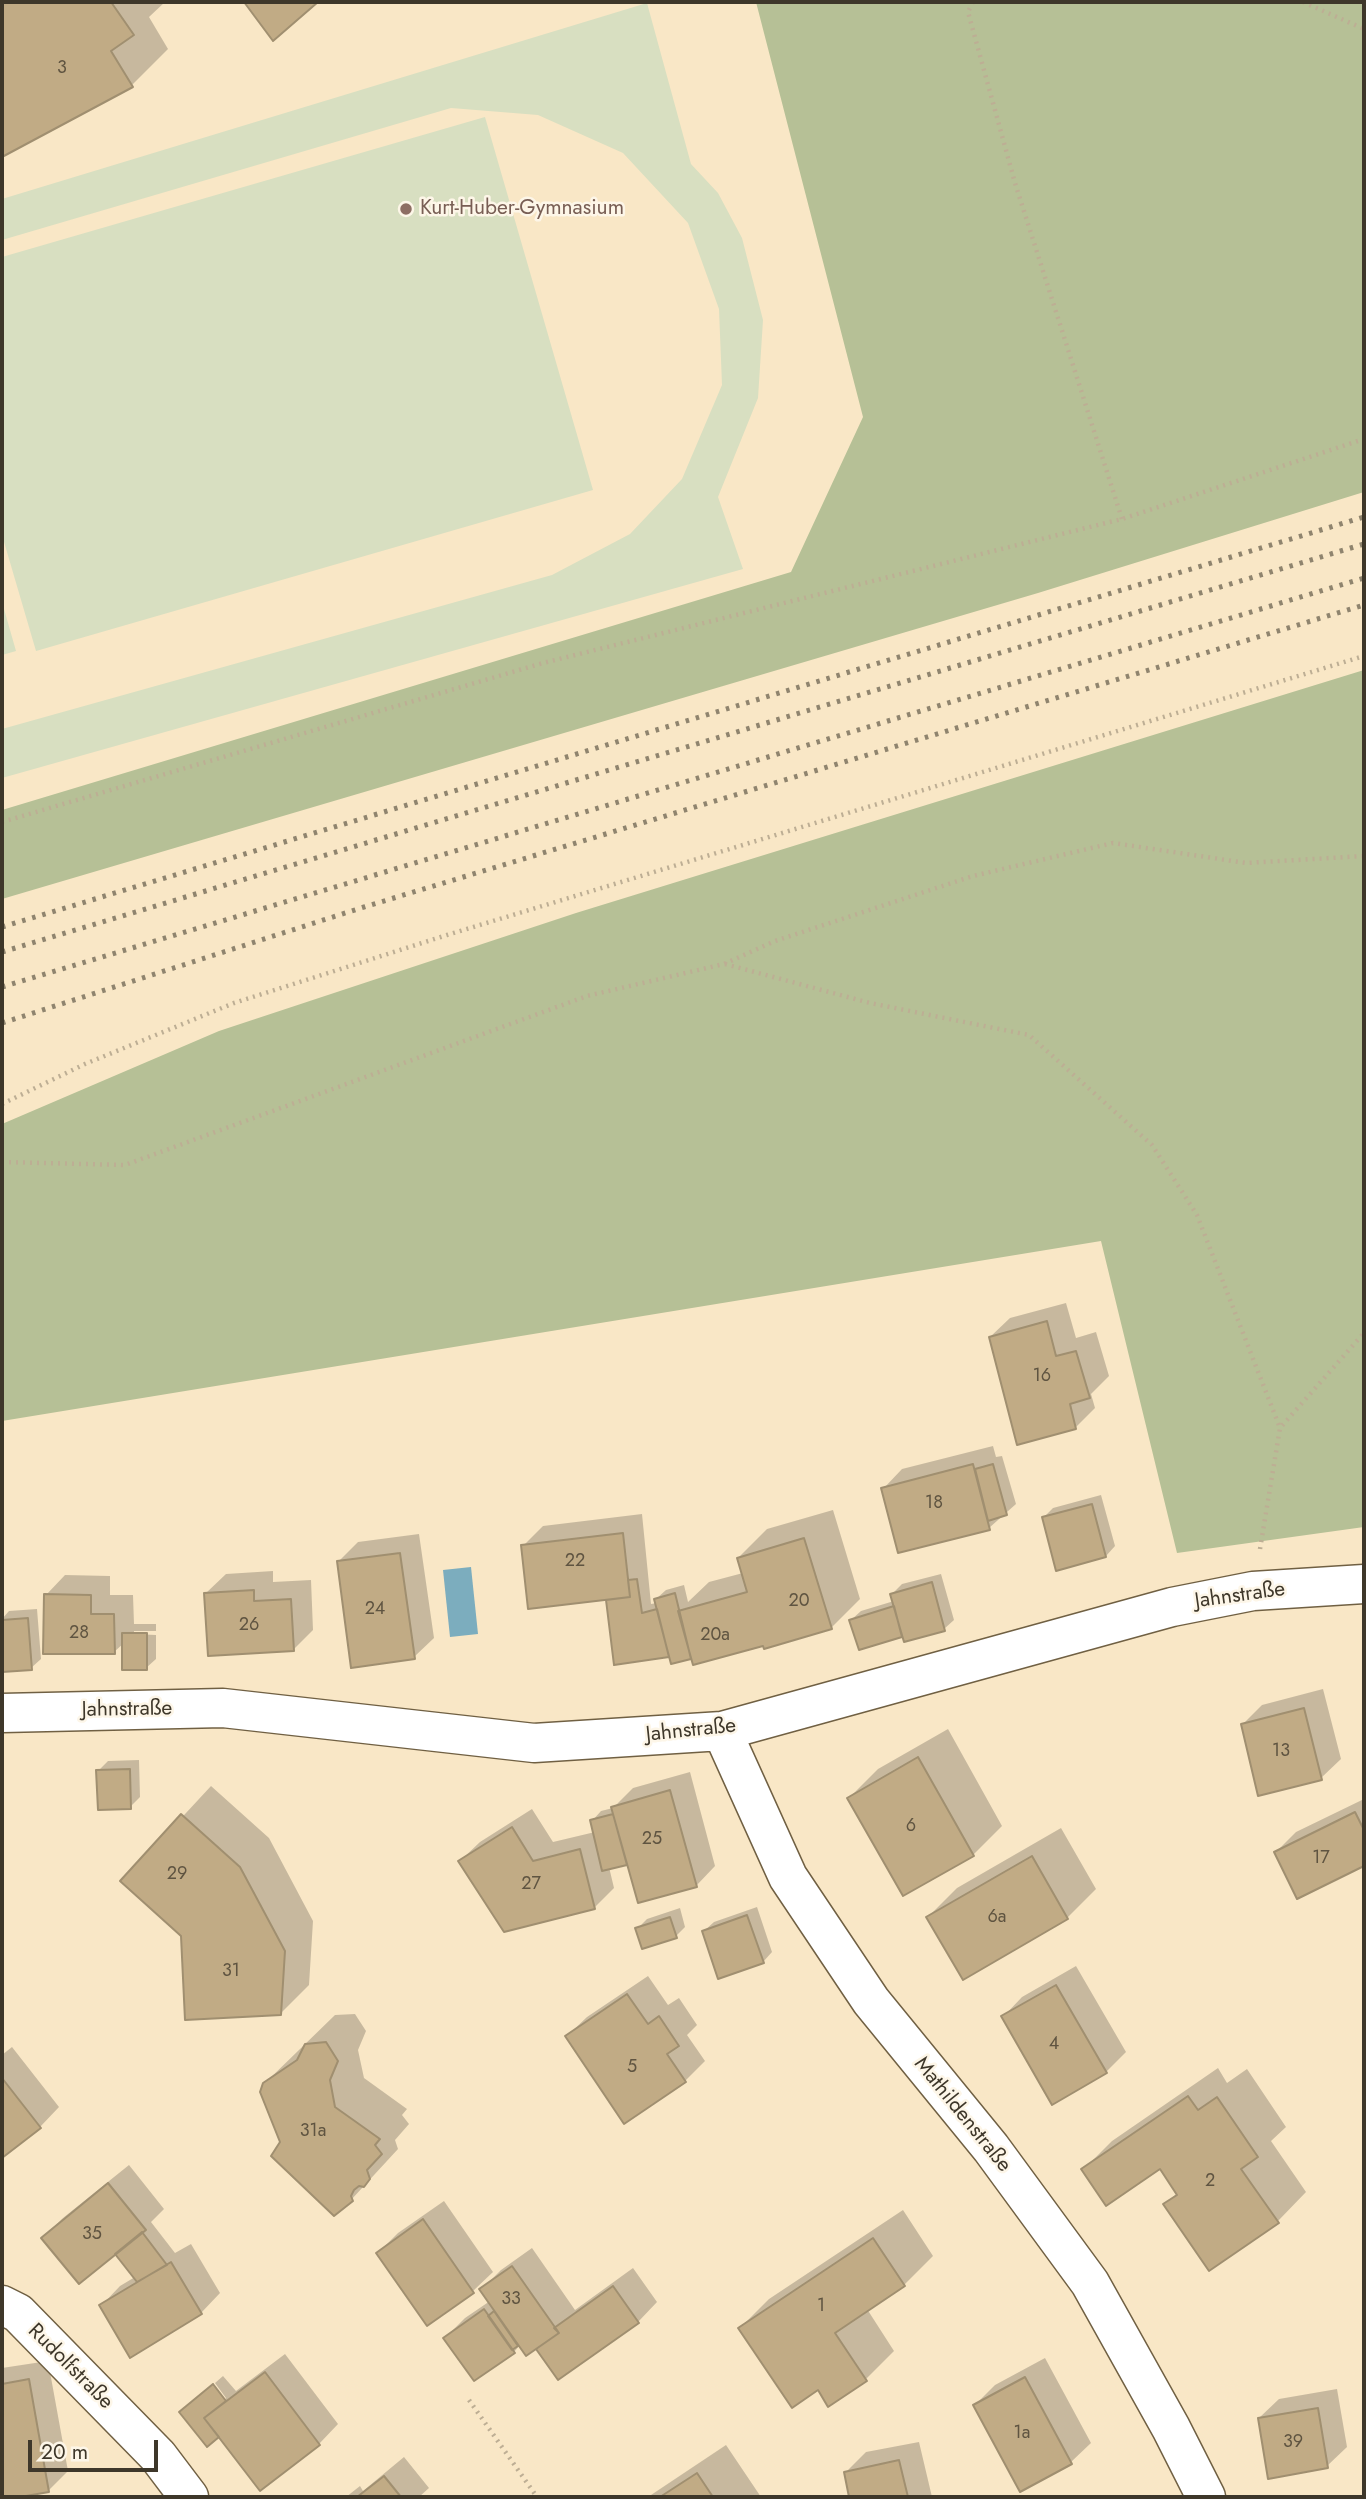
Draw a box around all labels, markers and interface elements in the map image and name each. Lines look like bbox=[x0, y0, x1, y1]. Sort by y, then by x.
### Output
house number: 3 bbox=[57, 58, 67, 80]
place label: Kurt-Huber-Gymnasium bbox=[420, 196, 624, 222]
marker: Kurt-Huber-Gymnasium bbox=[398, 201, 414, 217]
house number: 16 bbox=[1033, 1366, 1051, 1388]
house number: 18 bbox=[925, 1493, 943, 1515]
house number: 22 bbox=[565, 1551, 585, 1573]
street label: Jahnstraße bbox=[1193, 1577, 1287, 1615]
house number: 20 bbox=[788, 1591, 810, 1613]
house number: 24 bbox=[365, 1599, 385, 1621]
house number: 26 bbox=[239, 1615, 259, 1637]
house number: 28 bbox=[69, 1623, 89, 1645]
house number: 20a bbox=[700, 1625, 730, 1647]
street label: Jahnstraße bbox=[81, 1697, 173, 1723]
street label: Jahnstraße bbox=[645, 1714, 737, 1748]
house number: 13 bbox=[1272, 1741, 1290, 1763]
house number: 6 bbox=[906, 1816, 916, 1838]
house number: 25 bbox=[642, 1829, 662, 1851]
house number: 17 bbox=[1312, 1848, 1330, 1870]
house number: 29 bbox=[167, 1864, 187, 1886]
house number: 27 bbox=[521, 1874, 541, 1896]
house number: 6a bbox=[987, 1907, 1007, 1929]
house number: 31 bbox=[222, 1961, 240, 1983]
house number: 4 bbox=[1049, 2034, 1059, 2056]
street label: Mathildenstraße bbox=[908, 2052, 1016, 2178]
house number: 5 bbox=[627, 2057, 637, 2079]
house number: 31a bbox=[300, 2121, 326, 2143]
house number: 2 bbox=[1205, 2171, 1215, 2193]
house number: 35 bbox=[82, 2224, 102, 2246]
house number: 33 bbox=[501, 2289, 521, 2311]
house number: 1 bbox=[817, 2296, 825, 2318]
street label: Rudolfstraße bbox=[22, 2319, 118, 2415]
house number: 1a bbox=[1014, 2423, 1030, 2445]
scale bar bbox=[32, 2426, 161, 2470]
house number: 39 bbox=[1283, 2432, 1303, 2454]
text: 20 m bbox=[41, 2437, 88, 2467]

